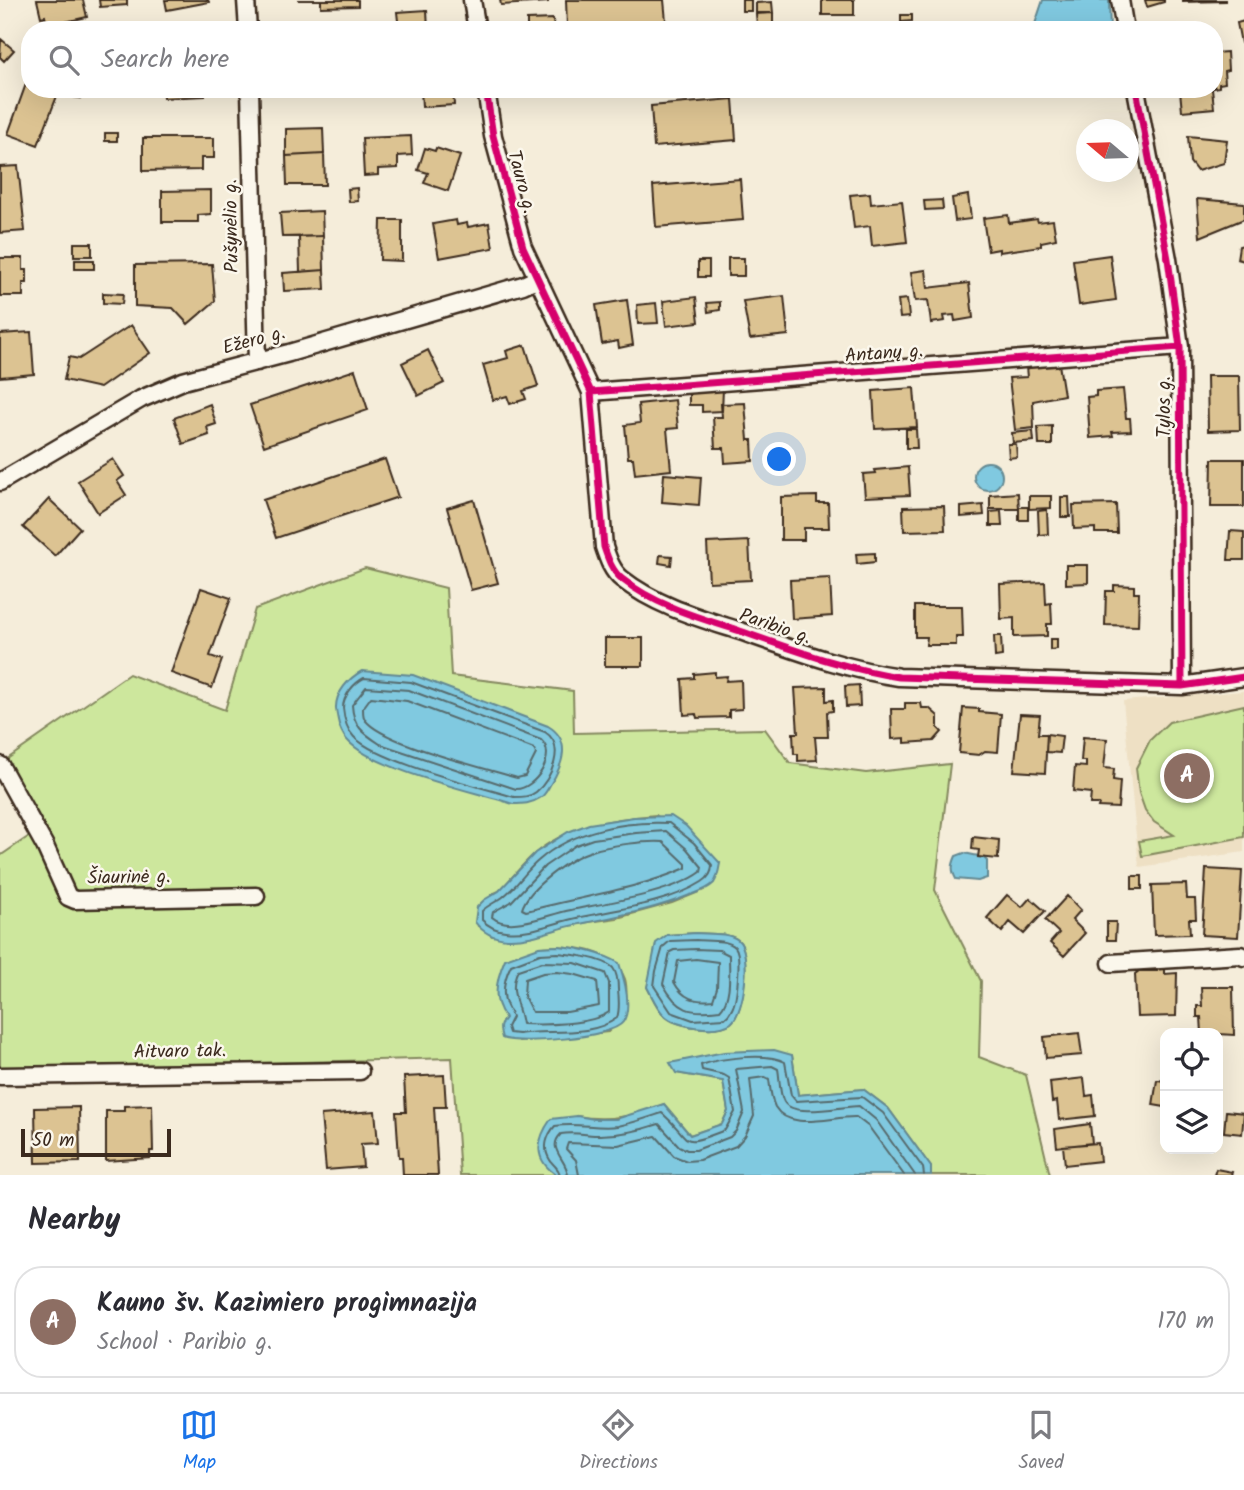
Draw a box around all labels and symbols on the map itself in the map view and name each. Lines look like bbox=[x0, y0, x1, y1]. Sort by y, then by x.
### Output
north arrow bbox=[1076, 119, 1139, 182]
street label: Tauro g. bbox=[498, 147, 544, 217]
street label: Pušynėlio g. bbox=[216, 179, 248, 273]
street label: Ežero g. bbox=[219, 318, 289, 364]
street label: Antanų g. bbox=[844, 336, 924, 372]
street label: Tylos g. bbox=[1150, 376, 1180, 438]
your location bbox=[762, 442, 796, 476]
street label: Paribio g. bbox=[735, 601, 815, 653]
pin: A bbox=[1164, 750, 1210, 802]
street label: Šiaurinė g. bbox=[87, 862, 171, 894]
street label: Aitvaro tak. bbox=[133, 1036, 227, 1068]
scale bar bbox=[21, 1126, 172, 1158]

